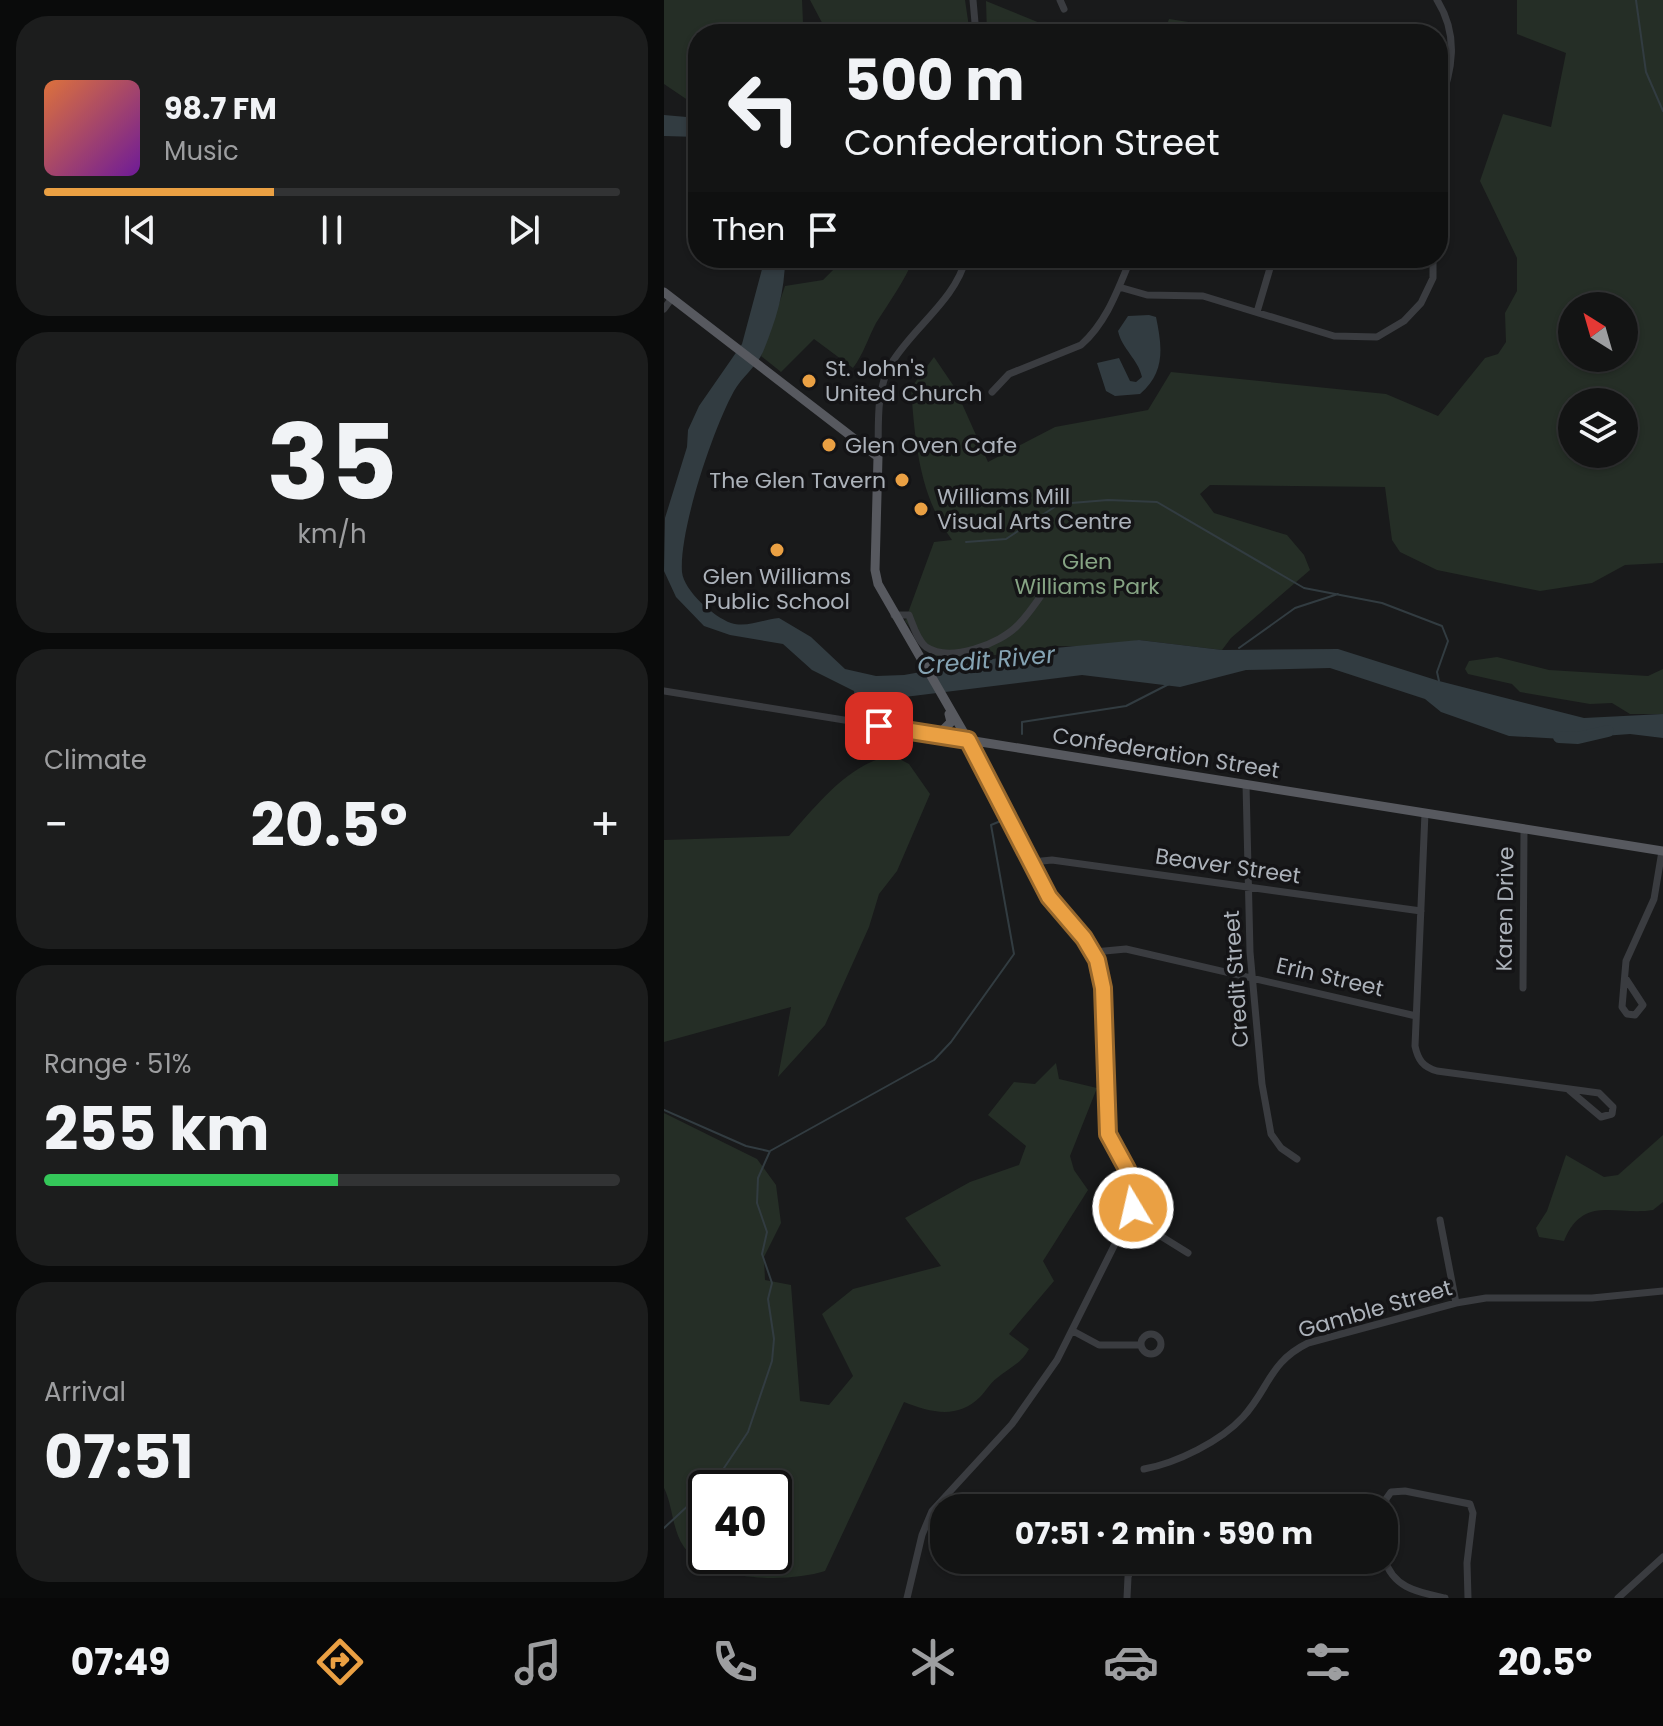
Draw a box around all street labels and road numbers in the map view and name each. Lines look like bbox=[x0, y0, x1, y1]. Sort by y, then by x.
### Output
street label: Confederation Street bbox=[1050, 720, 1282, 786]
street label: Beaver Street bbox=[1153, 840, 1303, 892]
street label: Karen Drive bbox=[1488, 846, 1522, 972]
street label: Credit Street bbox=[1216, 909, 1256, 1049]
street label: Erin Street bbox=[1273, 950, 1387, 1004]
street label: Gamble Street bbox=[1294, 1272, 1456, 1346]

